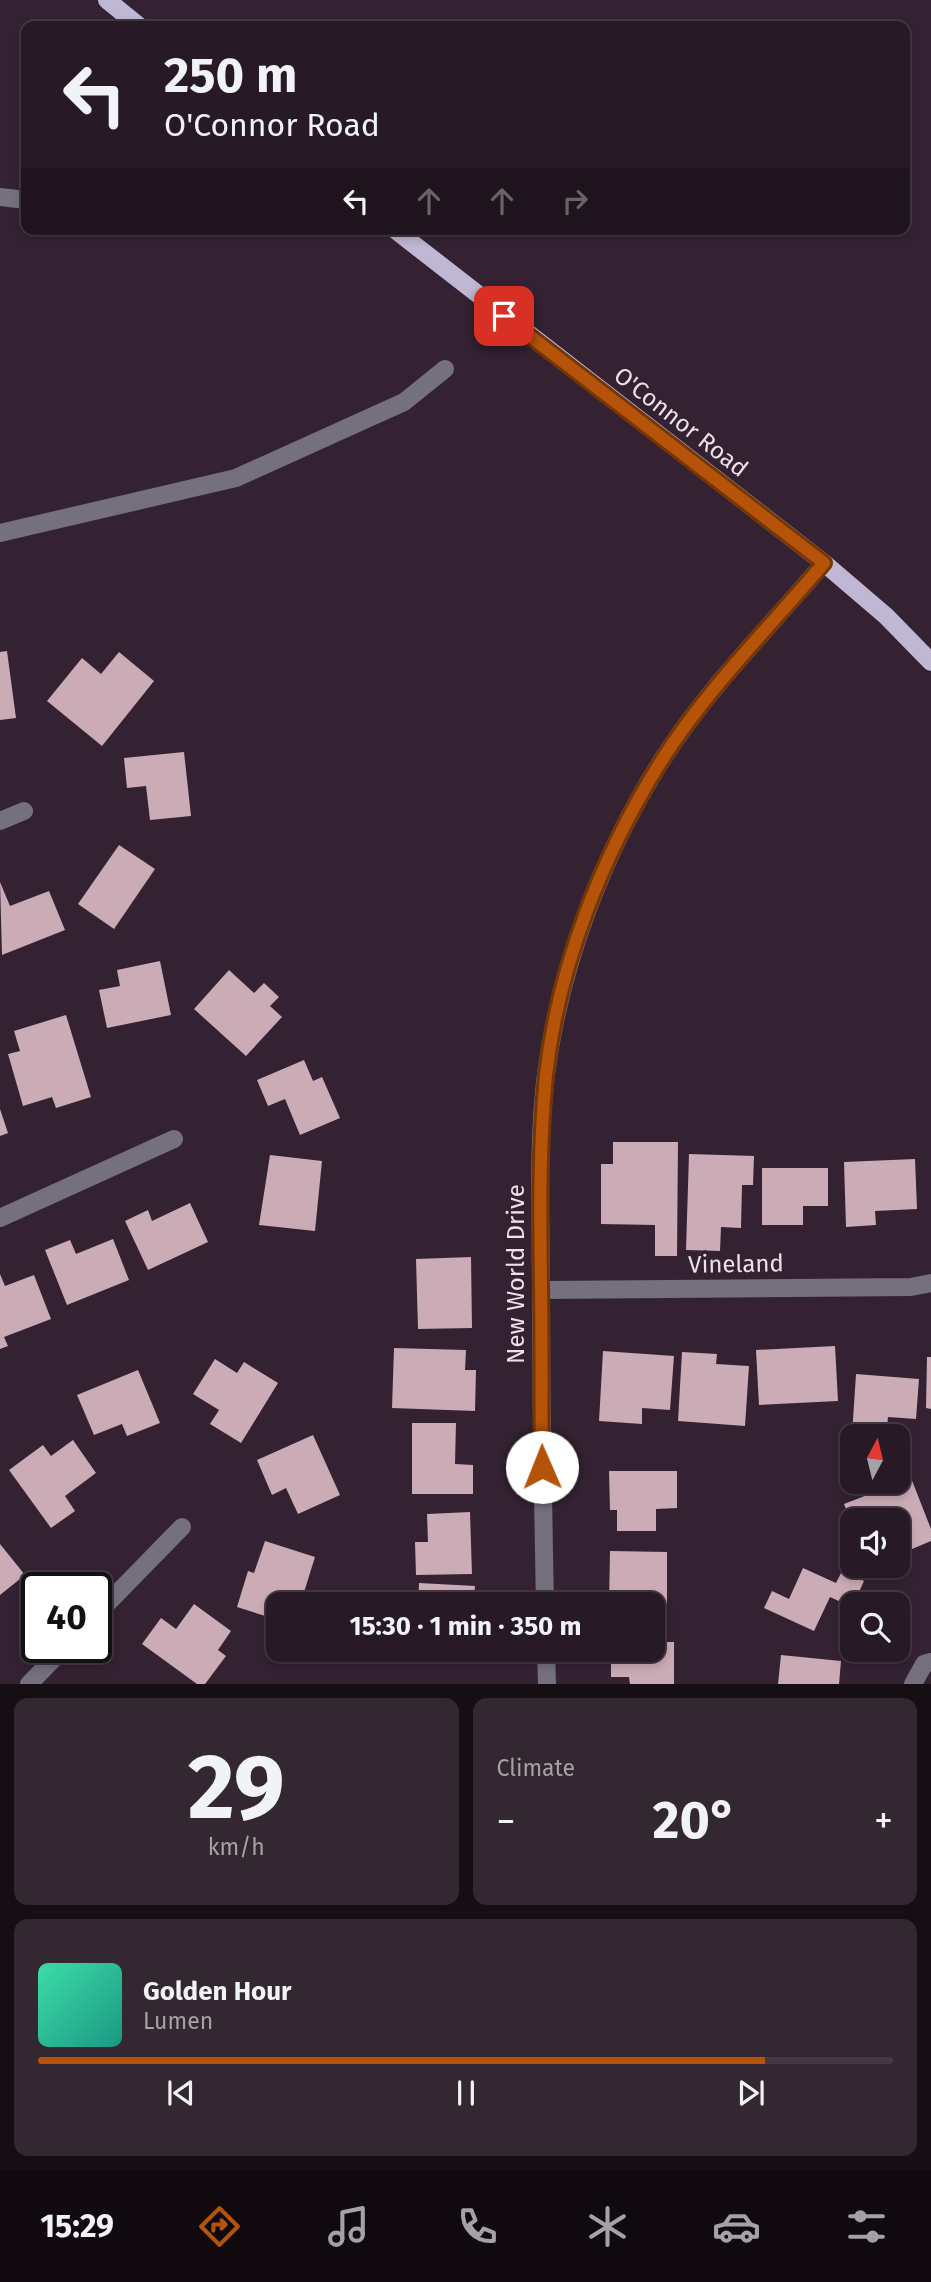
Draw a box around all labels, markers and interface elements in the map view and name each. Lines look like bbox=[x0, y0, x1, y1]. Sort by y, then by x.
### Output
text: 250 m bbox=[164, 46, 297, 105]
icon: left bbox=[49, 49, 140, 140]
text: O'Connor Road bbox=[164, 106, 380, 144]
icon: left bbox=[337, 182, 375, 220]
icon: ahead bbox=[410, 182, 448, 220]
icon: ahead bbox=[483, 182, 521, 220]
icon: right bbox=[556, 182, 594, 220]
pin bbox=[474, 286, 534, 346]
icon: arrive bbox=[485, 297, 523, 335]
street label: O'Connor Road bbox=[609, 361, 753, 483]
street label: New World Drive bbox=[502, 1184, 530, 1364]
street label: Vineland bbox=[688, 1249, 784, 1279]
north arrow bbox=[840, 1424, 910, 1494]
map controls bbox=[840, 1424, 910, 1662]
position arrow bbox=[505, 1430, 579, 1504]
button: sound bbox=[840, 1508, 910, 1578]
speed limit sign: 40 bbox=[21, 1572, 112, 1663]
button: search bbox=[840, 1592, 910, 1662]
text: 15:30 · 1 min · 350 m bbox=[350, 1611, 581, 1642]
text: 29 bbox=[188, 1733, 285, 1842]
text: Climate bbox=[497, 1754, 575, 1782]
text: 20° bbox=[653, 1789, 737, 1852]
text: − bbox=[497, 1798, 516, 1844]
text: + bbox=[874, 1798, 893, 1844]
text: km/h bbox=[208, 1833, 265, 1861]
text: Golden Hour bbox=[143, 1976, 291, 2007]
text: Lumen bbox=[143, 2007, 213, 2035]
icon: previous bbox=[162, 2074, 200, 2112]
icon: pause bbox=[447, 2074, 485, 2112]
icon: next bbox=[732, 2074, 770, 2112]
icon: directions bbox=[195, 2202, 244, 2251]
icon: music bbox=[324, 2202, 373, 2251]
icon: phone bbox=[453, 2202, 502, 2251]
icon: climate bbox=[583, 2202, 632, 2251]
icon: car bbox=[712, 2202, 761, 2251]
icon: filters bbox=[842, 2202, 891, 2251]
text: 15:29 bbox=[40, 2207, 114, 2245]

